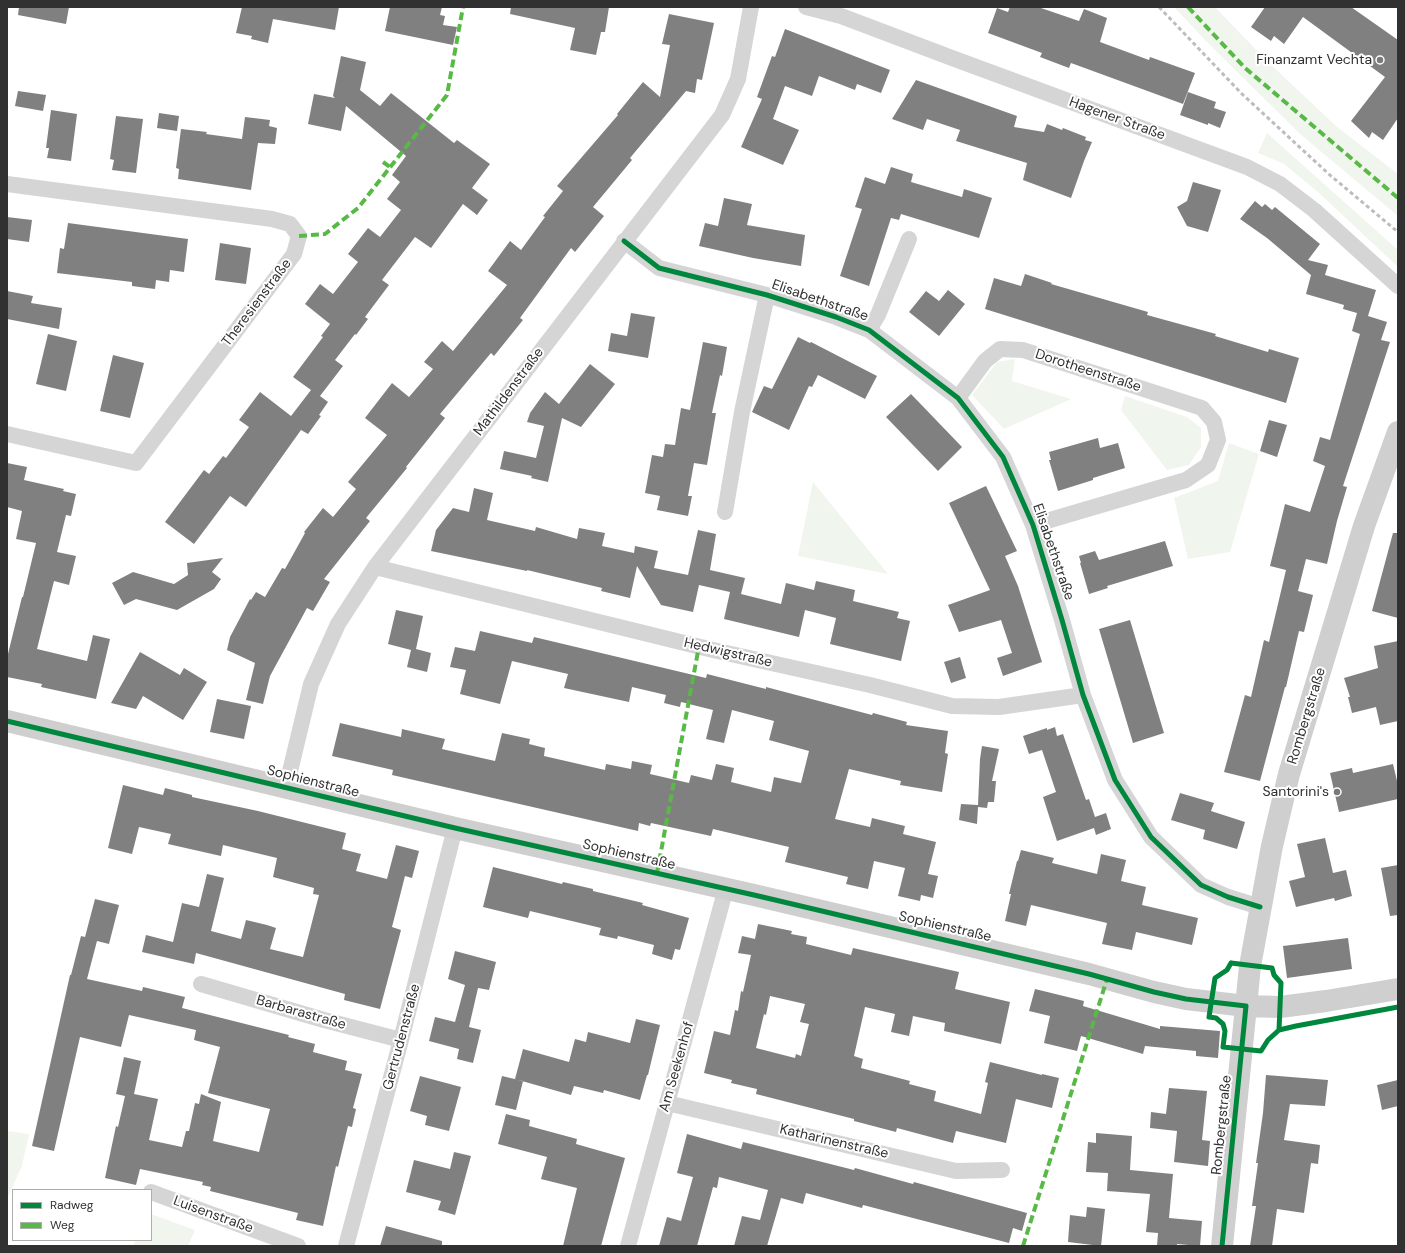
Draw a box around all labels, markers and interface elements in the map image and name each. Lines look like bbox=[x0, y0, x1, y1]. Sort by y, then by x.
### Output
place label: Finanzamt Vechta bbox=[1256, 52, 1372, 68]
marker: Finanzamt Vechta bbox=[1375, 55, 1385, 65]
street label: Hagener Straße bbox=[1067, 94, 1167, 144]
street label: Theresienstraße bbox=[219, 256, 295, 350]
street label: Elisabethstraße bbox=[769, 277, 871, 325]
street label: Mathildenstraße bbox=[470, 345, 548, 439]
street label: Dorotheenstraße bbox=[1033, 346, 1143, 396]
street label: Elisabethstraße bbox=[1029, 501, 1077, 603]
street label: Hedwigstraße bbox=[682, 635, 774, 671]
street label: Rombergstraße bbox=[1284, 666, 1330, 766]
street label: Sophienstraße bbox=[265, 762, 361, 802]
place label: Santorini's bbox=[1262, 784, 1329, 800]
marker: Santorini's bbox=[1332, 787, 1342, 797]
street label: Sophienstraße bbox=[581, 836, 677, 874]
street label: Sophienstraße bbox=[897, 908, 993, 946]
street label: Gertrudenstraße bbox=[380, 982, 424, 1092]
street label: Barbarastraße bbox=[254, 992, 348, 1034]
street label: Am Seekenhof bbox=[656, 1020, 698, 1114]
street label: Rombergstraße bbox=[1208, 1074, 1236, 1176]
street label: Katharinenstraße bbox=[778, 1121, 890, 1163]
legend bbox=[12, 1189, 152, 1241]
street label: Luisenstraße bbox=[171, 1193, 255, 1237]
text: Radweg bbox=[50, 1197, 93, 1213]
text: Weg bbox=[50, 1217, 74, 1233]

